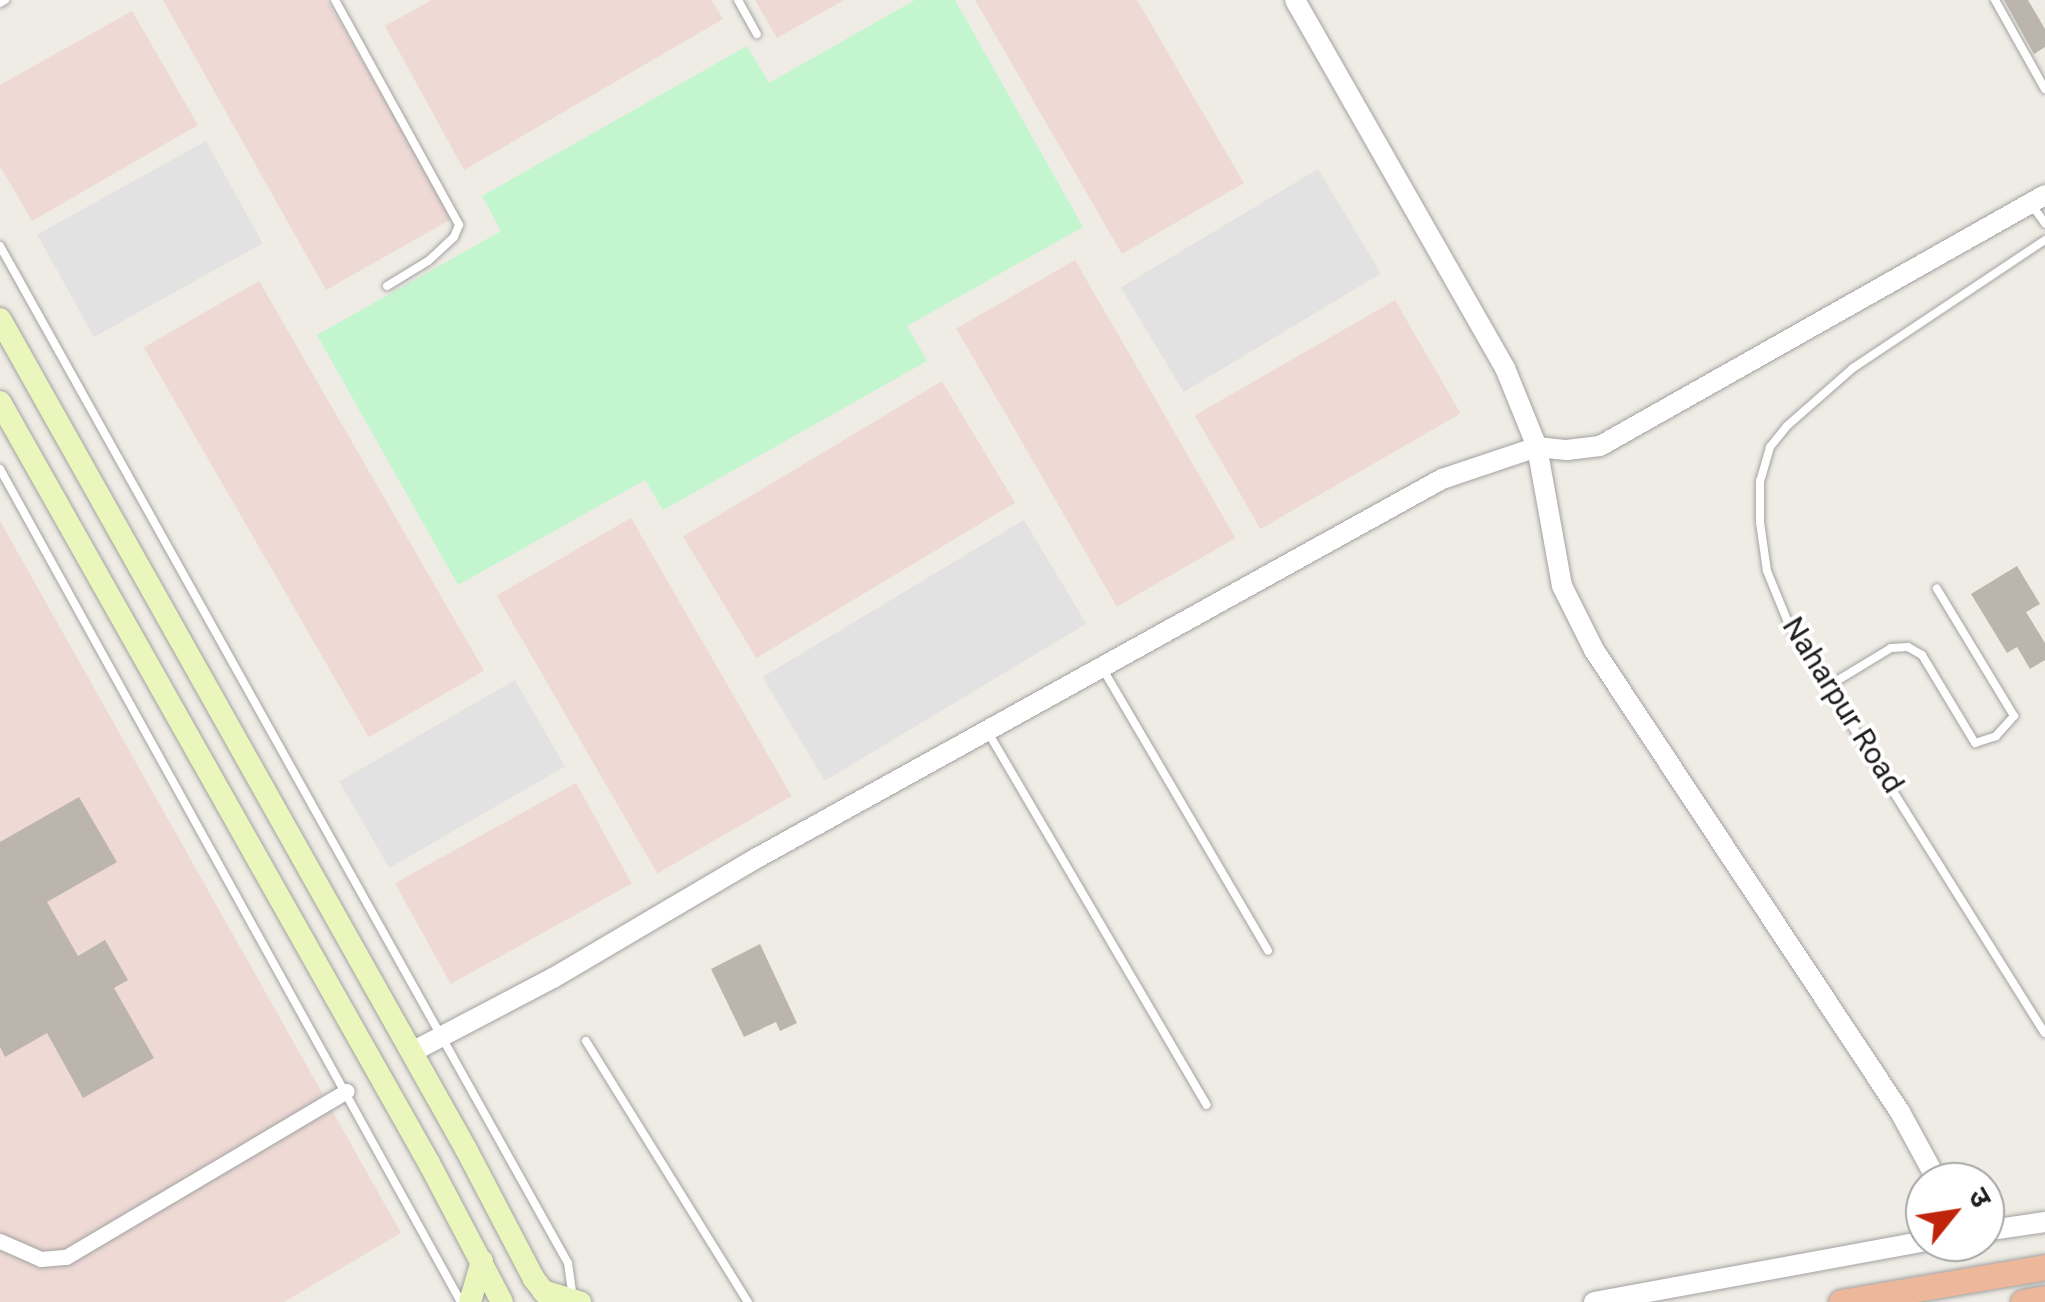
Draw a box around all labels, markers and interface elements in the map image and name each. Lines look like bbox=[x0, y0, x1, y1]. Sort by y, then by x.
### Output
street label: Naharpur Road bbox=[1775, 610, 1911, 800]
north arrow bbox=[1905, 1162, 2005, 1262]
text: उ bbox=[1961, 1182, 1998, 1213]

